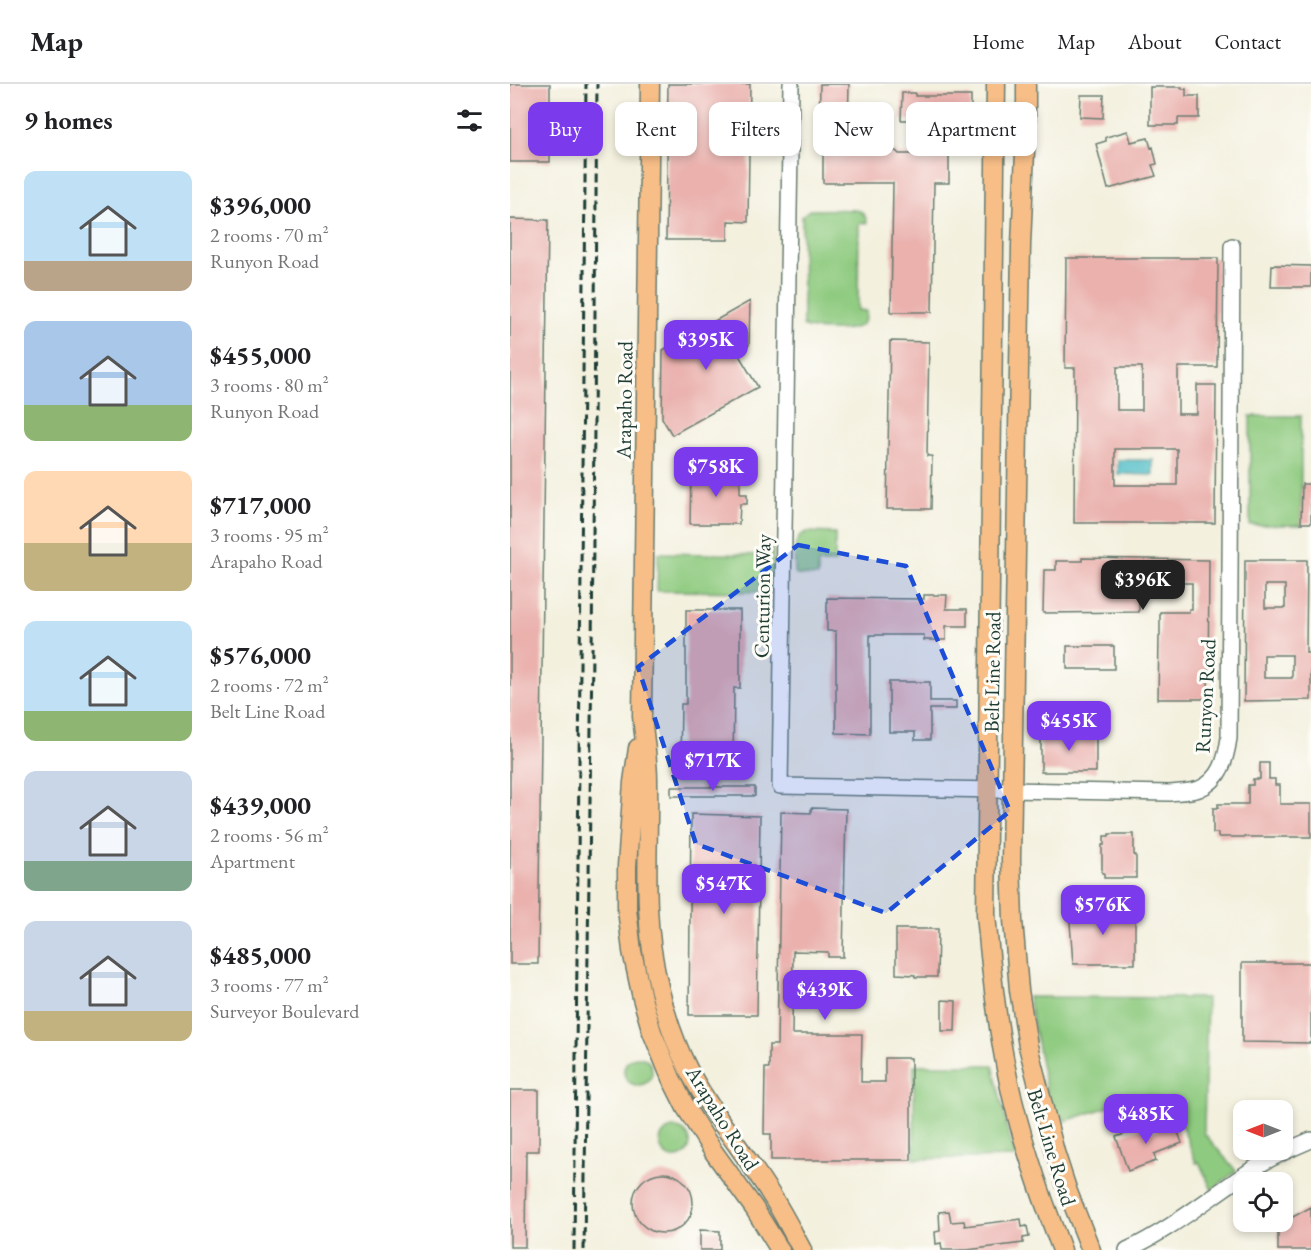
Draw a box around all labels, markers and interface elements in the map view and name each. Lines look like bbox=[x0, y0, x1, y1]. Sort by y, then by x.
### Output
text: Map bbox=[30, 23, 83, 59]
text: Home bbox=[972, 28, 1024, 55]
text: Map bbox=[1057, 28, 1095, 55]
text: About bbox=[1128, 28, 1181, 55]
text: Contact bbox=[1214, 28, 1281, 55]
chip: Buy bbox=[528, 102, 603, 156]
chip: Rent bbox=[615, 102, 697, 156]
chip: Filters bbox=[709, 102, 801, 156]
chip: New bbox=[813, 102, 894, 156]
chip: Apartment bbox=[906, 102, 1037, 156]
text: 9 homes bbox=[24, 103, 113, 137]
icon: filters bbox=[453, 104, 486, 137]
text: $396,000 bbox=[210, 188, 311, 222]
icon: home bbox=[72, 195, 144, 267]
text: 2 rooms · 70 m² bbox=[210, 222, 329, 248]
text: Runyon Road bbox=[210, 248, 319, 274]
pin: $395K bbox=[664, 320, 748, 371]
text: $395K bbox=[678, 326, 734, 352]
text: $455,000 bbox=[210, 338, 311, 372]
street label: Arapaho Road bbox=[609, 340, 639, 460]
icon: home bbox=[72, 345, 144, 417]
text: 3 rooms · 80 m² bbox=[210, 372, 329, 398]
text: Runyon Road bbox=[210, 398, 319, 424]
pin: $758K bbox=[674, 447, 758, 498]
text: $758K bbox=[688, 453, 744, 479]
text: $717,000 bbox=[210, 488, 311, 522]
icon: home bbox=[72, 495, 144, 567]
text: 3 rooms · 95 m² bbox=[210, 522, 329, 548]
street label: Centurion Way bbox=[747, 533, 777, 658]
text: Arapaho Road bbox=[210, 548, 323, 574]
pin: $396K bbox=[1101, 560, 1185, 611]
text: $396K bbox=[1115, 566, 1171, 592]
street label: Belt Line Road bbox=[977, 611, 1007, 733]
text: $576,000 bbox=[210, 638, 311, 672]
street label: Runyon Road bbox=[1189, 638, 1221, 754]
icon: home bbox=[72, 645, 144, 717]
text: 2 rooms · 72 m² bbox=[210, 672, 329, 698]
text: Belt Line Road bbox=[210, 698, 325, 724]
pin: $455K bbox=[1027, 701, 1111, 752]
text: $455K bbox=[1041, 707, 1097, 733]
pin: $717K bbox=[671, 741, 755, 792]
text: $717K bbox=[685, 747, 741, 773]
text: $439,000 bbox=[210, 788, 311, 822]
icon: home bbox=[72, 795, 144, 867]
text: 2 rooms · 56 m² bbox=[210, 822, 329, 848]
text: Apartment bbox=[210, 848, 295, 874]
pin: $547K bbox=[682, 864, 766, 915]
text: $547K bbox=[696, 870, 752, 896]
pin: $576K bbox=[1061, 885, 1145, 936]
text: $576K bbox=[1075, 891, 1131, 917]
text: $485,000 bbox=[210, 938, 311, 972]
icon: home bbox=[72, 945, 144, 1017]
pin: $439K bbox=[783, 970, 867, 1021]
text: 3 rooms · 77 m² bbox=[210, 972, 329, 998]
text: $439K bbox=[797, 976, 853, 1002]
text: Surveyor Boulevard bbox=[210, 998, 359, 1024]
street label: Arapaho Road bbox=[680, 1060, 766, 1176]
street label: Belt Line Road bbox=[1021, 1085, 1083, 1209]
pin: $485K bbox=[1104, 1094, 1188, 1145]
text: $485K bbox=[1118, 1100, 1174, 1126]
north arrow bbox=[1233, 1100, 1293, 1160]
map controls bbox=[1233, 1100, 1293, 1232]
button: locate bbox=[1233, 1172, 1293, 1232]

